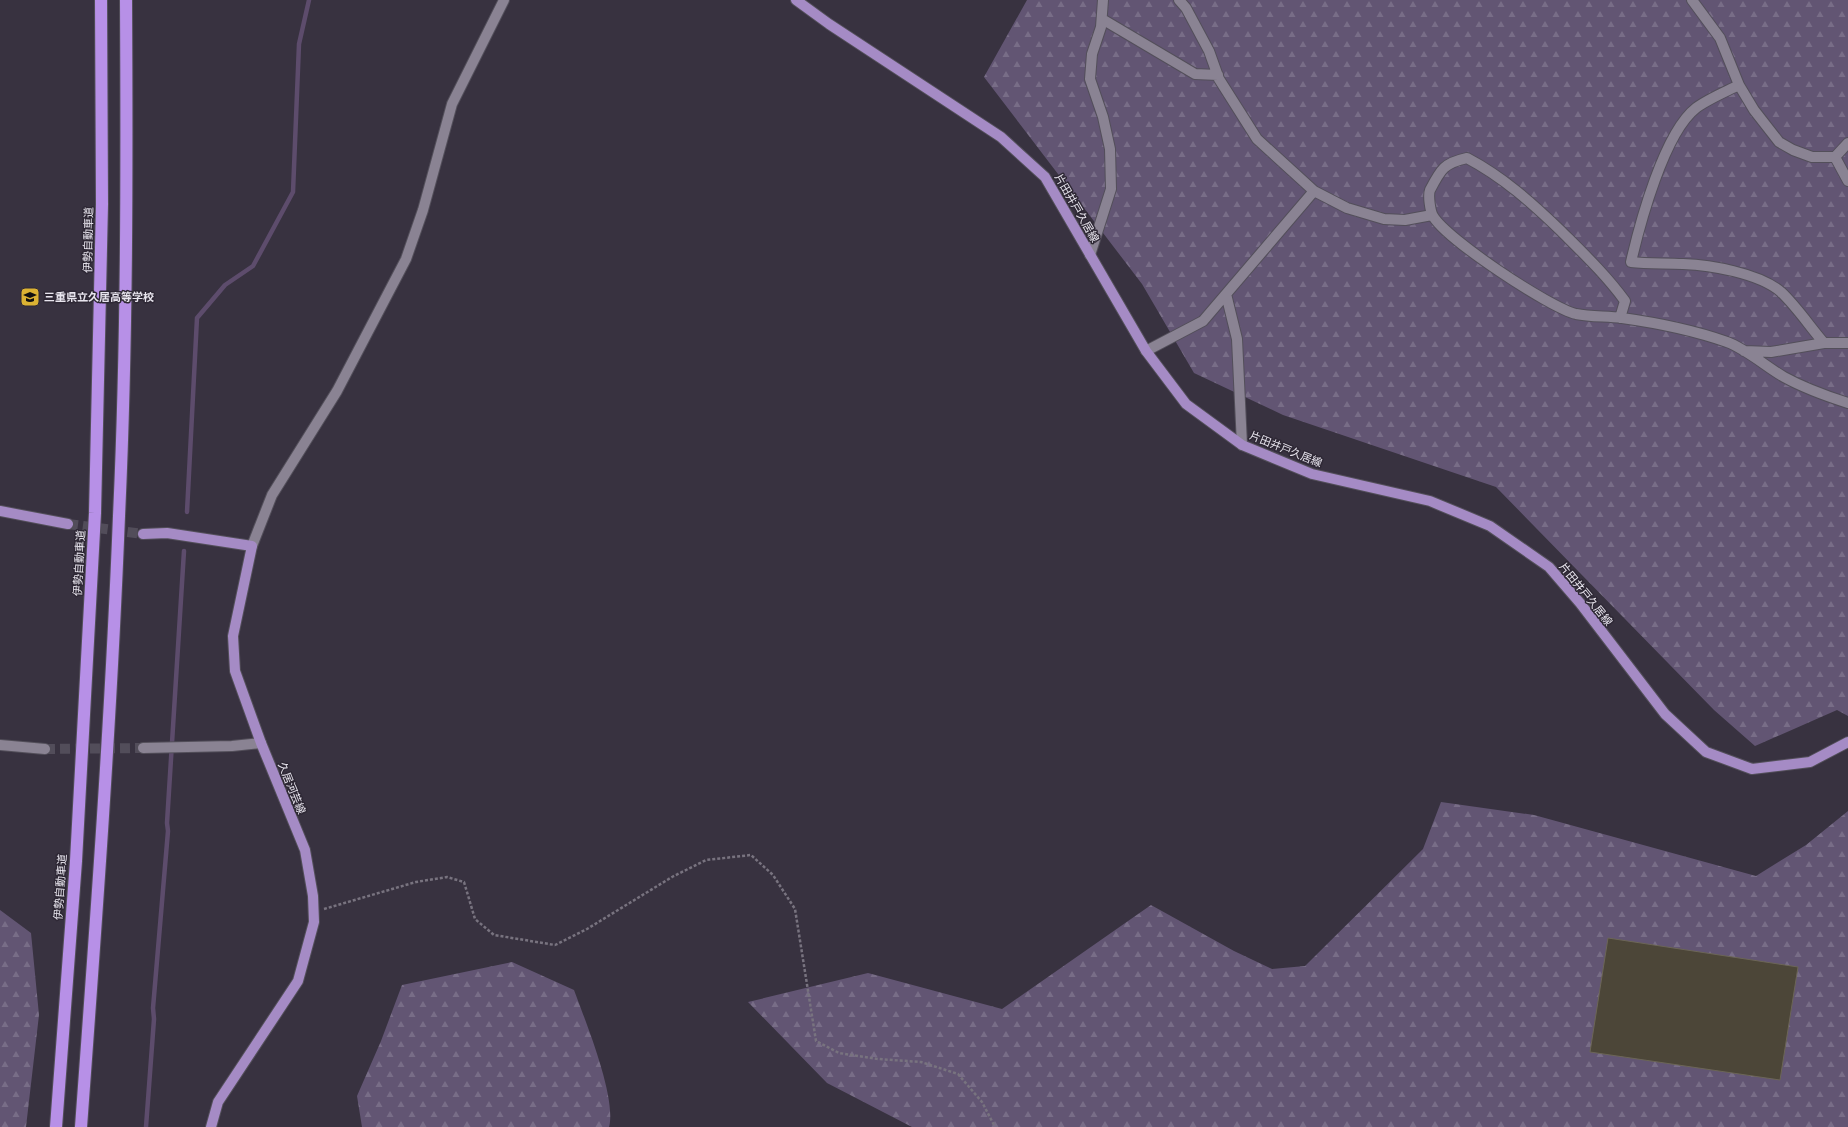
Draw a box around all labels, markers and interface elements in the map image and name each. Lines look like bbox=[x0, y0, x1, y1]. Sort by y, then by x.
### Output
street label: 片田井戸久居線 bbox=[1052, 171, 1102, 245]
street label: 伊勢自動車道 bbox=[80, 207, 96, 273]
school or university icon: 三重県立久居高等学校 bbox=[19, 286, 41, 308]
place label: 三重県立久居高等学校 bbox=[44, 290, 154, 304]
street label: 片田井戸久居線 bbox=[1248, 428, 1324, 470]
street label: 伊勢自動車道 bbox=[70, 530, 88, 596]
street label: 片田井戸久居線 bbox=[1556, 560, 1616, 628]
street label: 久居河芸線 bbox=[275, 760, 309, 816]
street label: 伊勢自動車道 bbox=[51, 854, 69, 920]

